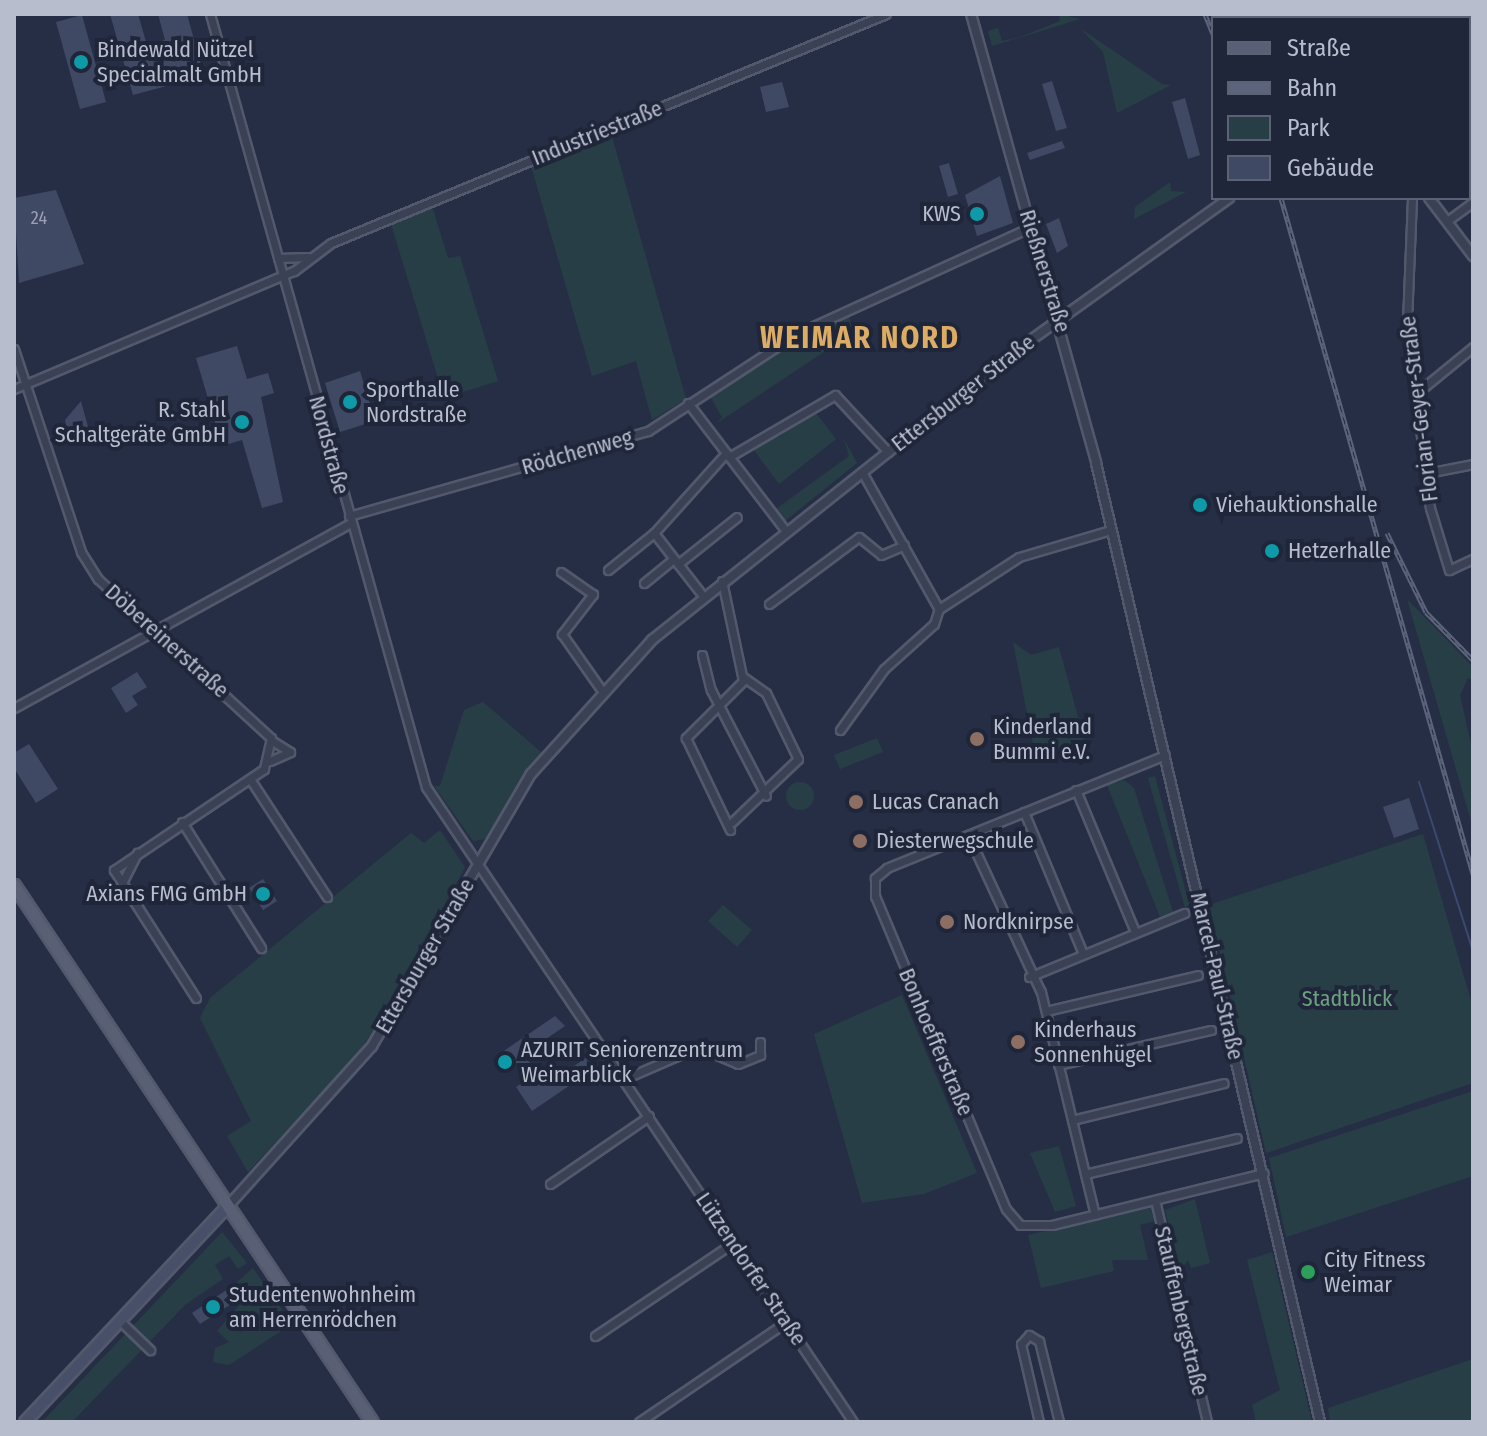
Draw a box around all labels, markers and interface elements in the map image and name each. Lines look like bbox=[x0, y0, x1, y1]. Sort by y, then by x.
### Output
legend bbox=[1211, 16, 1471, 200]
text: Straße bbox=[1287, 34, 1351, 62]
place label: Bindewald Nützel Specialmalt GmbH bbox=[97, 36, 262, 88]
marker: Bindewald Nützel Specialmalt GmbH bbox=[72, 53, 90, 71]
text: Bahn bbox=[1287, 74, 1337, 102]
street label: Industriestraße bbox=[528, 95, 666, 171]
text: Park bbox=[1287, 114, 1330, 142]
text: Gebäude bbox=[1287, 154, 1374, 182]
place label: KWS bbox=[922, 201, 961, 227]
marker: KWS bbox=[968, 205, 986, 223]
street label: Rießnerstraße bbox=[1014, 206, 1076, 336]
house number: 24 bbox=[31, 207, 47, 229]
street label: Florian-Geyer-Straße bbox=[1394, 315, 1444, 503]
district label: WEIMAR NORD bbox=[760, 320, 960, 356]
street label: Ettersburger Straße bbox=[886, 329, 1040, 457]
place label: Sporthalle Nordstraße bbox=[366, 376, 467, 428]
street label: Nordstraße bbox=[303, 393, 355, 497]
marker: Sporthalle Nordstraße bbox=[341, 393, 359, 411]
place label: R. Stahl Schaltgeräte GmbH bbox=[55, 396, 226, 448]
marker: R. Stahl Schaltgeräte GmbH bbox=[233, 413, 251, 431]
street label: Rödchenweg bbox=[519, 424, 635, 480]
place label: Viehauktionshalle bbox=[1216, 492, 1378, 518]
marker: Viehauktionshalle bbox=[1191, 496, 1209, 514]
place label: Hetzerhalle bbox=[1288, 538, 1391, 564]
marker: Hetzerhalle bbox=[1263, 542, 1281, 560]
street label: Döbereinerstraße bbox=[100, 579, 234, 703]
place label: Kinderland Bummi e.V. bbox=[993, 713, 1092, 764]
marker: Kinderland Bummi e.V. bbox=[968, 730, 986, 748]
place label: Lucas Cranach bbox=[872, 789, 999, 815]
marker: Lucas Cranach bbox=[847, 793, 865, 811]
place label: Diesterwegschule bbox=[876, 828, 1034, 854]
marker: Diesterwegschule bbox=[851, 832, 869, 850]
street label: Ettersburger Straße bbox=[370, 874, 480, 1038]
place label: Axians FMG GmbH bbox=[86, 881, 247, 907]
marker: Axians FMG GmbH bbox=[254, 885, 272, 903]
street label: Marcel-Paul-Straße bbox=[1185, 890, 1249, 1062]
place label: Nordknirpse bbox=[963, 909, 1074, 935]
marker: Nordknirpse bbox=[938, 913, 956, 931]
street label: Bonhoefferstraße bbox=[893, 964, 979, 1120]
park label: Stadtblick bbox=[1302, 986, 1392, 1012]
place label: Kinderhaus Sonnenhügel bbox=[1034, 1016, 1152, 1068]
marker: Kinderhaus Sonnenhügel bbox=[1009, 1033, 1027, 1051]
place label: AZURIT Seniorenzentrum Weimarblick bbox=[521, 1036, 743, 1088]
marker: AZURIT Seniorenzentrum Weimarblick bbox=[496, 1053, 514, 1071]
street label: Lützendorfer Straße bbox=[690, 1187, 812, 1351]
street label: Stauffenbergstraße bbox=[1149, 1224, 1213, 1398]
place label: City Fitness Weimar bbox=[1324, 1246, 1426, 1298]
marker: City Fitness Weimar bbox=[1299, 1263, 1317, 1281]
place label: Studentenwohnheim am Herrenrödchen bbox=[229, 1281, 416, 1332]
marker: Studentenwohnheim am Herrenrödchen bbox=[204, 1298, 222, 1316]

